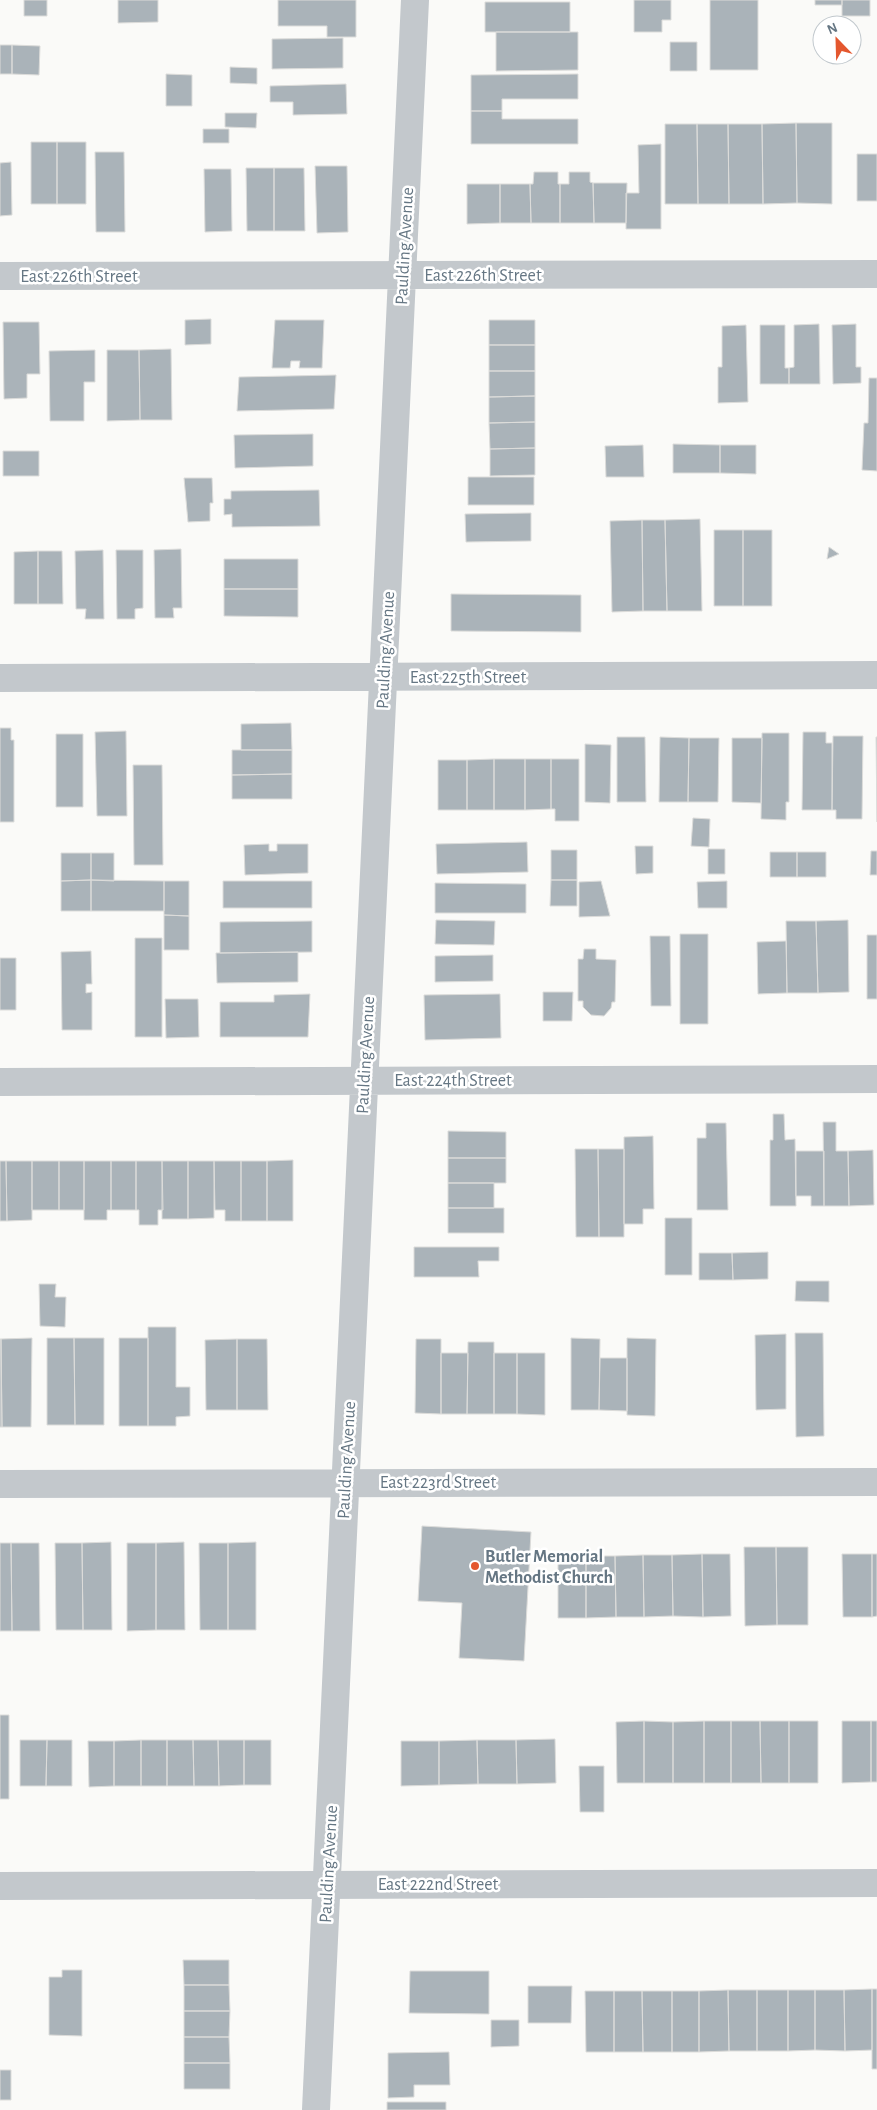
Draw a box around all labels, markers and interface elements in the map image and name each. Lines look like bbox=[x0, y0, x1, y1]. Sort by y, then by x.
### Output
north arrow bbox=[812, 15, 862, 65]
text: N bbox=[825, 21, 840, 37]
street label: Paulding Avenue bbox=[393, 187, 417, 305]
street label: East 226th Street bbox=[424, 267, 542, 285]
street label: East 226th Street bbox=[20, 268, 138, 286]
street label: Paulding Avenue bbox=[374, 591, 398, 709]
street label: East 225th Street bbox=[410, 669, 526, 687]
street label: Paulding Avenue bbox=[354, 996, 378, 1114]
street label: East 224th Street bbox=[394, 1072, 512, 1090]
street label: Paulding Avenue bbox=[335, 1401, 359, 1519]
street label: East 223rd Street bbox=[380, 1474, 496, 1492]
place label: Butler Memorial Methodist Church bbox=[485, 1548, 613, 1587]
marker: Butler Memorial Methodist Church bbox=[469, 1560, 481, 1572]
street label: Paulding Avenue bbox=[317, 1805, 341, 1923]
street label: East 222nd Street bbox=[378, 1876, 499, 1894]

